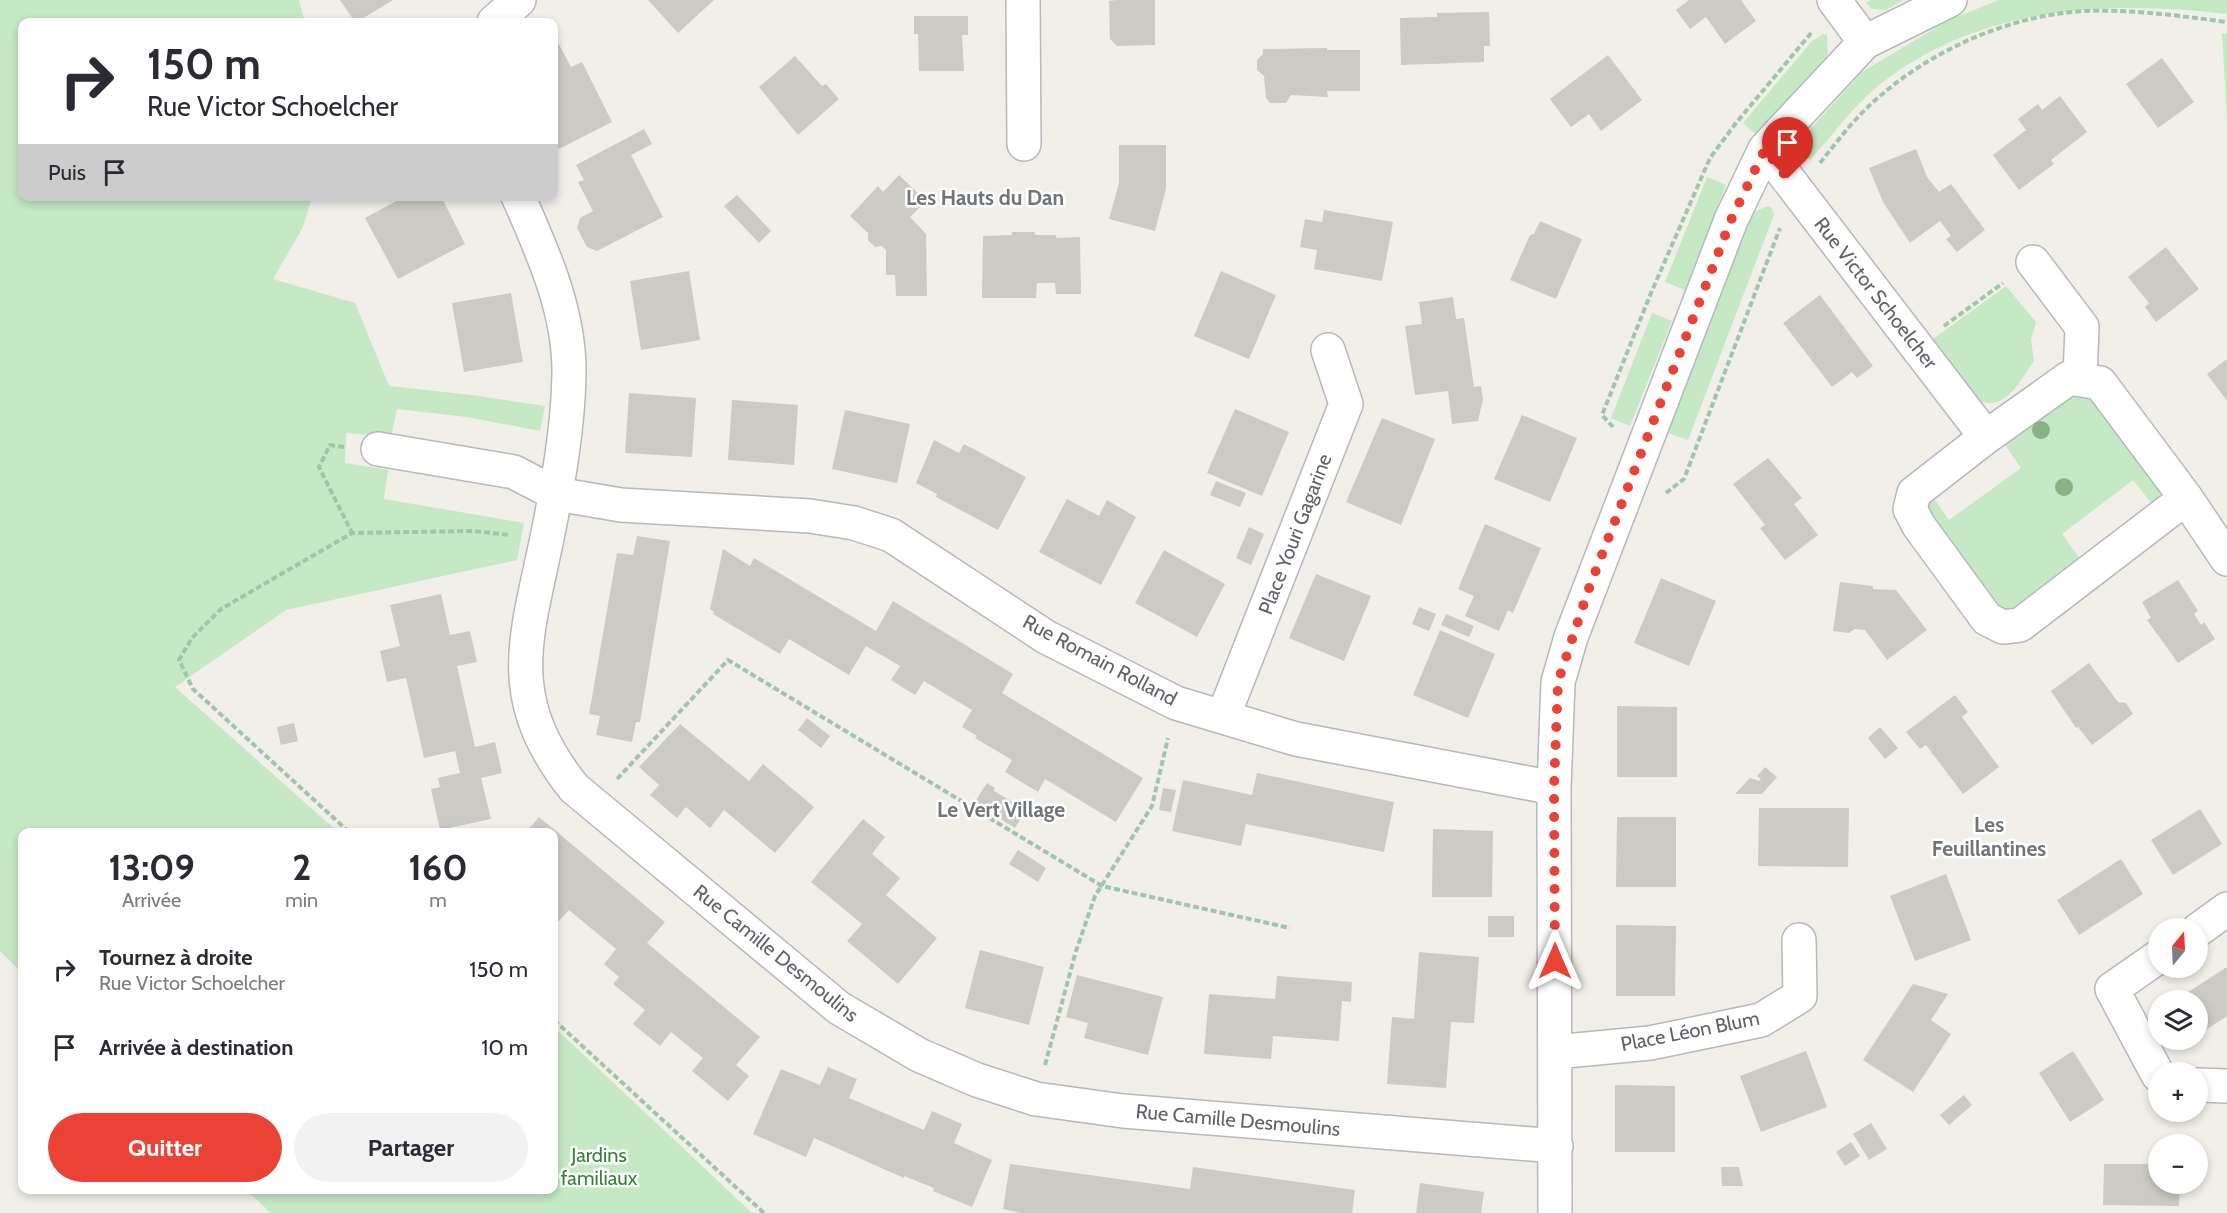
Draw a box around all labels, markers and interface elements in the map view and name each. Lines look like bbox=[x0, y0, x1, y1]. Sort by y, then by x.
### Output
text: 150 m bbox=[147, 38, 261, 90]
icon: right bbox=[48, 42, 126, 120]
text: Rue Victor Schoelcher bbox=[147, 90, 398, 123]
pin bbox=[1762, 117, 1813, 179]
icon: arrive bbox=[1771, 126, 1804, 159]
icon: arrive bbox=[98, 156, 131, 189]
text: Puis bbox=[48, 159, 86, 186]
district label: Les Hauts du Dan bbox=[906, 185, 1064, 210]
street label: Rue Victor Schoelcher bbox=[1809, 212, 1943, 374]
street label: Place Youri Gagarine bbox=[1253, 450, 1337, 618]
street label: Rue Romain Rolland bbox=[1019, 609, 1181, 711]
district label: Le Vert Village bbox=[937, 797, 1065, 822]
district label: Les Feuillantines bbox=[1932, 812, 2046, 861]
text: 13:09 bbox=[108, 845, 195, 889]
text: 2 bbox=[292, 845, 311, 889]
text: 160 bbox=[409, 845, 468, 889]
street label: Rue Camille Desmoulins bbox=[689, 879, 863, 1027]
text: Arrivée bbox=[122, 888, 181, 912]
text: min bbox=[285, 888, 318, 912]
text: m bbox=[429, 888, 447, 912]
north arrow bbox=[2148, 918, 2208, 978]
map controls bbox=[2148, 918, 2208, 1194]
position arrow bbox=[1523, 929, 1587, 993]
text: Tournez à droite bbox=[99, 944, 253, 971]
icon: right bbox=[48, 953, 81, 986]
text: 150 m bbox=[469, 956, 528, 983]
text: Rue Victor Schoelcher bbox=[99, 971, 285, 995]
button: layers bbox=[2148, 990, 2208, 1050]
street label: Place Léon Blum bbox=[1619, 1006, 1761, 1056]
icon: arrive bbox=[48, 1031, 81, 1064]
text: Arrivée à destination bbox=[99, 1034, 293, 1061]
text: 10 m bbox=[481, 1034, 528, 1061]
button: + bbox=[2148, 1062, 2208, 1122]
street label: Rue Camille Desmoulins bbox=[1135, 1099, 1341, 1141]
button: Quitter bbox=[48, 1113, 282, 1182]
button: Partager bbox=[294, 1113, 528, 1182]
button: − bbox=[2148, 1134, 2208, 1194]
park label: Jardins familiaux bbox=[561, 1143, 638, 1190]

